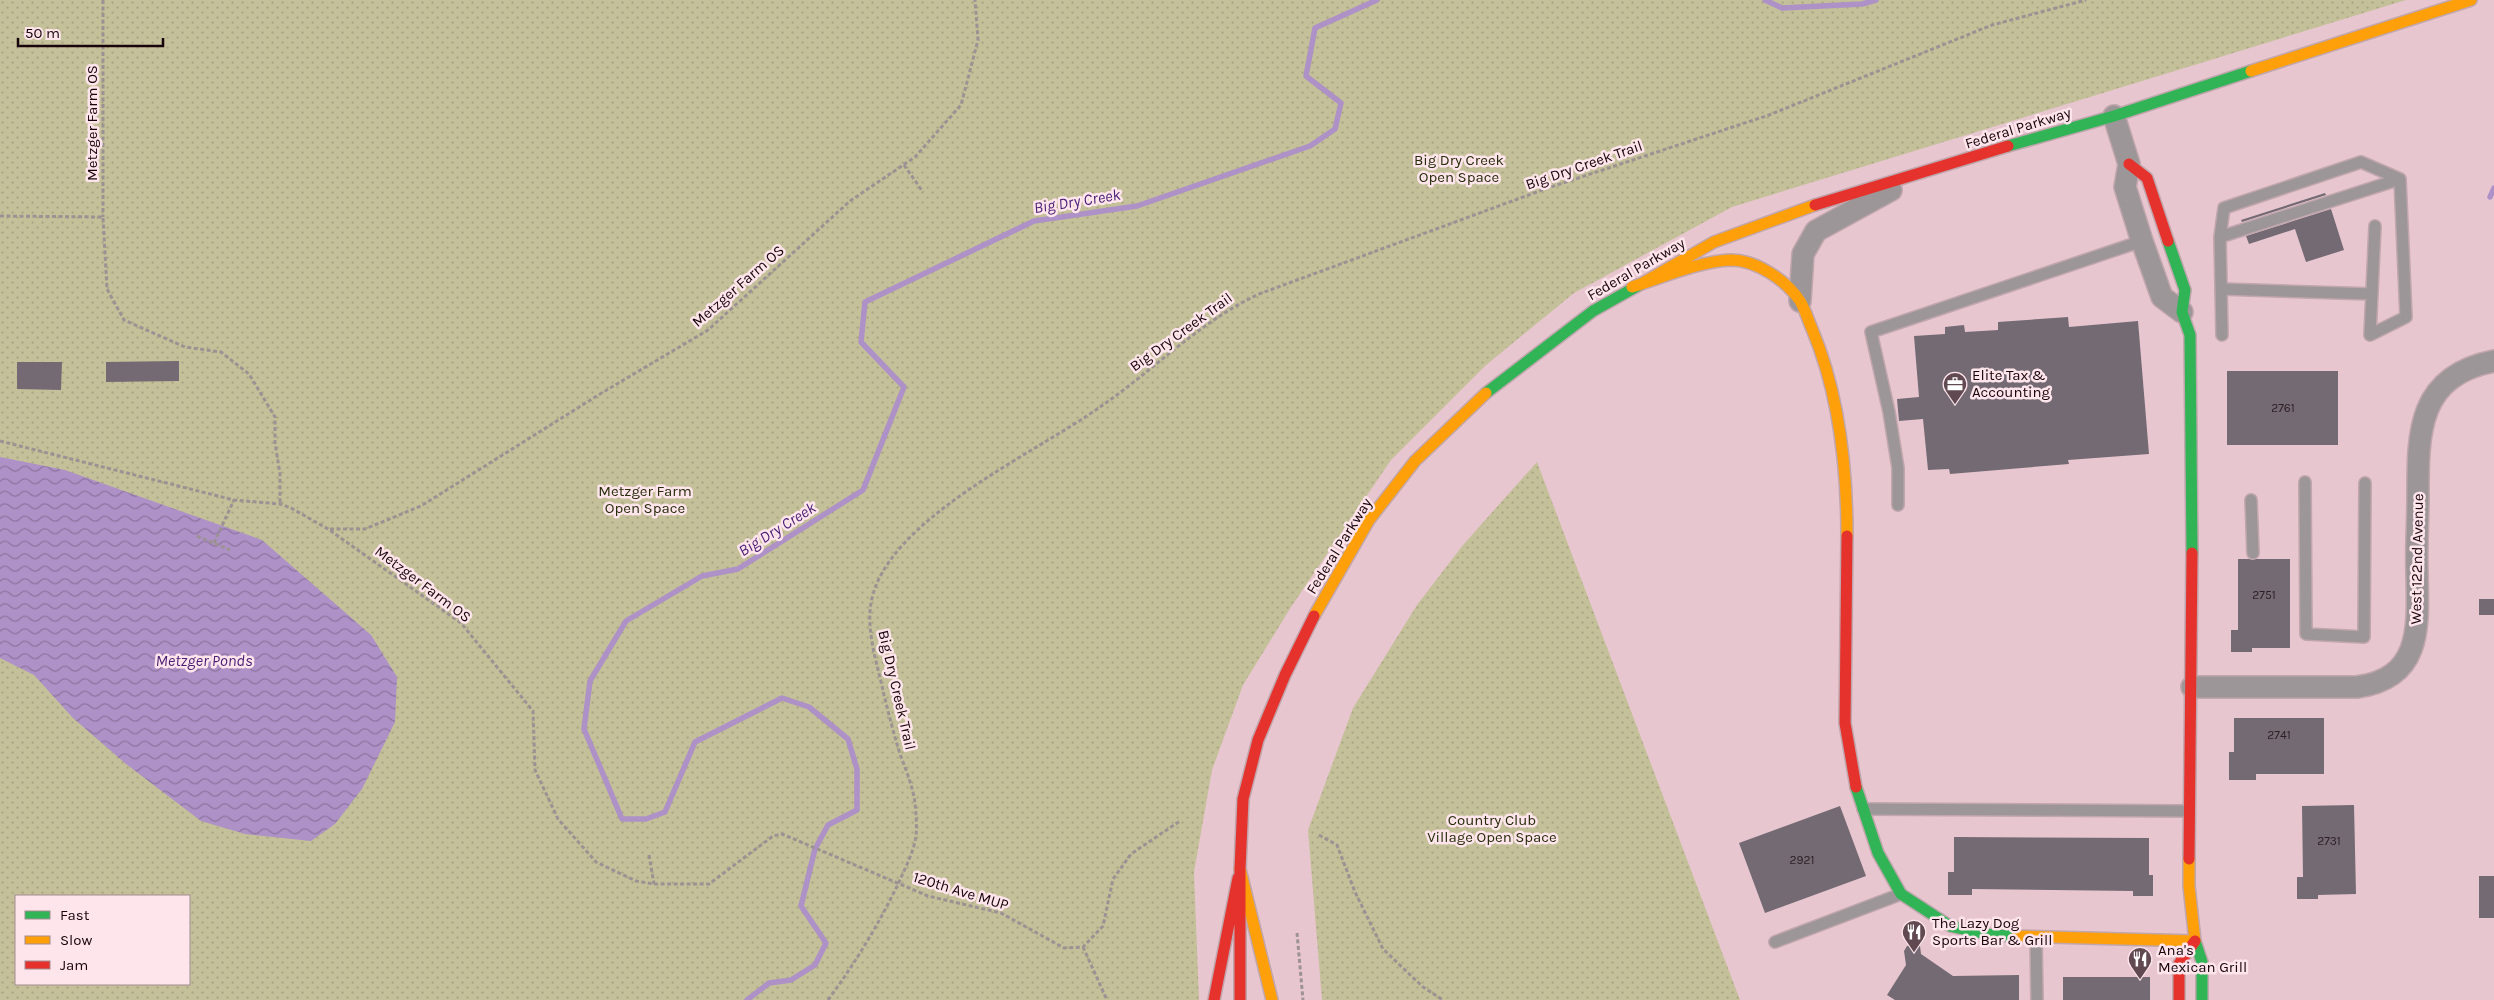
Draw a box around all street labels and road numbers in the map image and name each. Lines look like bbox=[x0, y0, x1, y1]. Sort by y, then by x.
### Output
street label: Metzger Farm OS bbox=[83, 65, 101, 181]
street label: Federal Parkway bbox=[1963, 103, 2073, 153]
street label: Big Dry Creek Trail bbox=[1523, 137, 1645, 193]
street label: Federal Parkway bbox=[1584, 234, 1688, 304]
street label: Metzger Farm OS bbox=[688, 241, 788, 331]
street label: Big Dry Creek Trail bbox=[1126, 289, 1236, 375]
street label: West 122nd Avenue bbox=[2407, 493, 2427, 625]
street label: Federal Parkway bbox=[1302, 495, 1376, 597]
street label: Metzger Farm OS bbox=[371, 542, 475, 626]
street label: Big Dry Creek Trail bbox=[874, 628, 920, 752]
street label: 120th Ave MUP bbox=[911, 868, 1011, 914]

